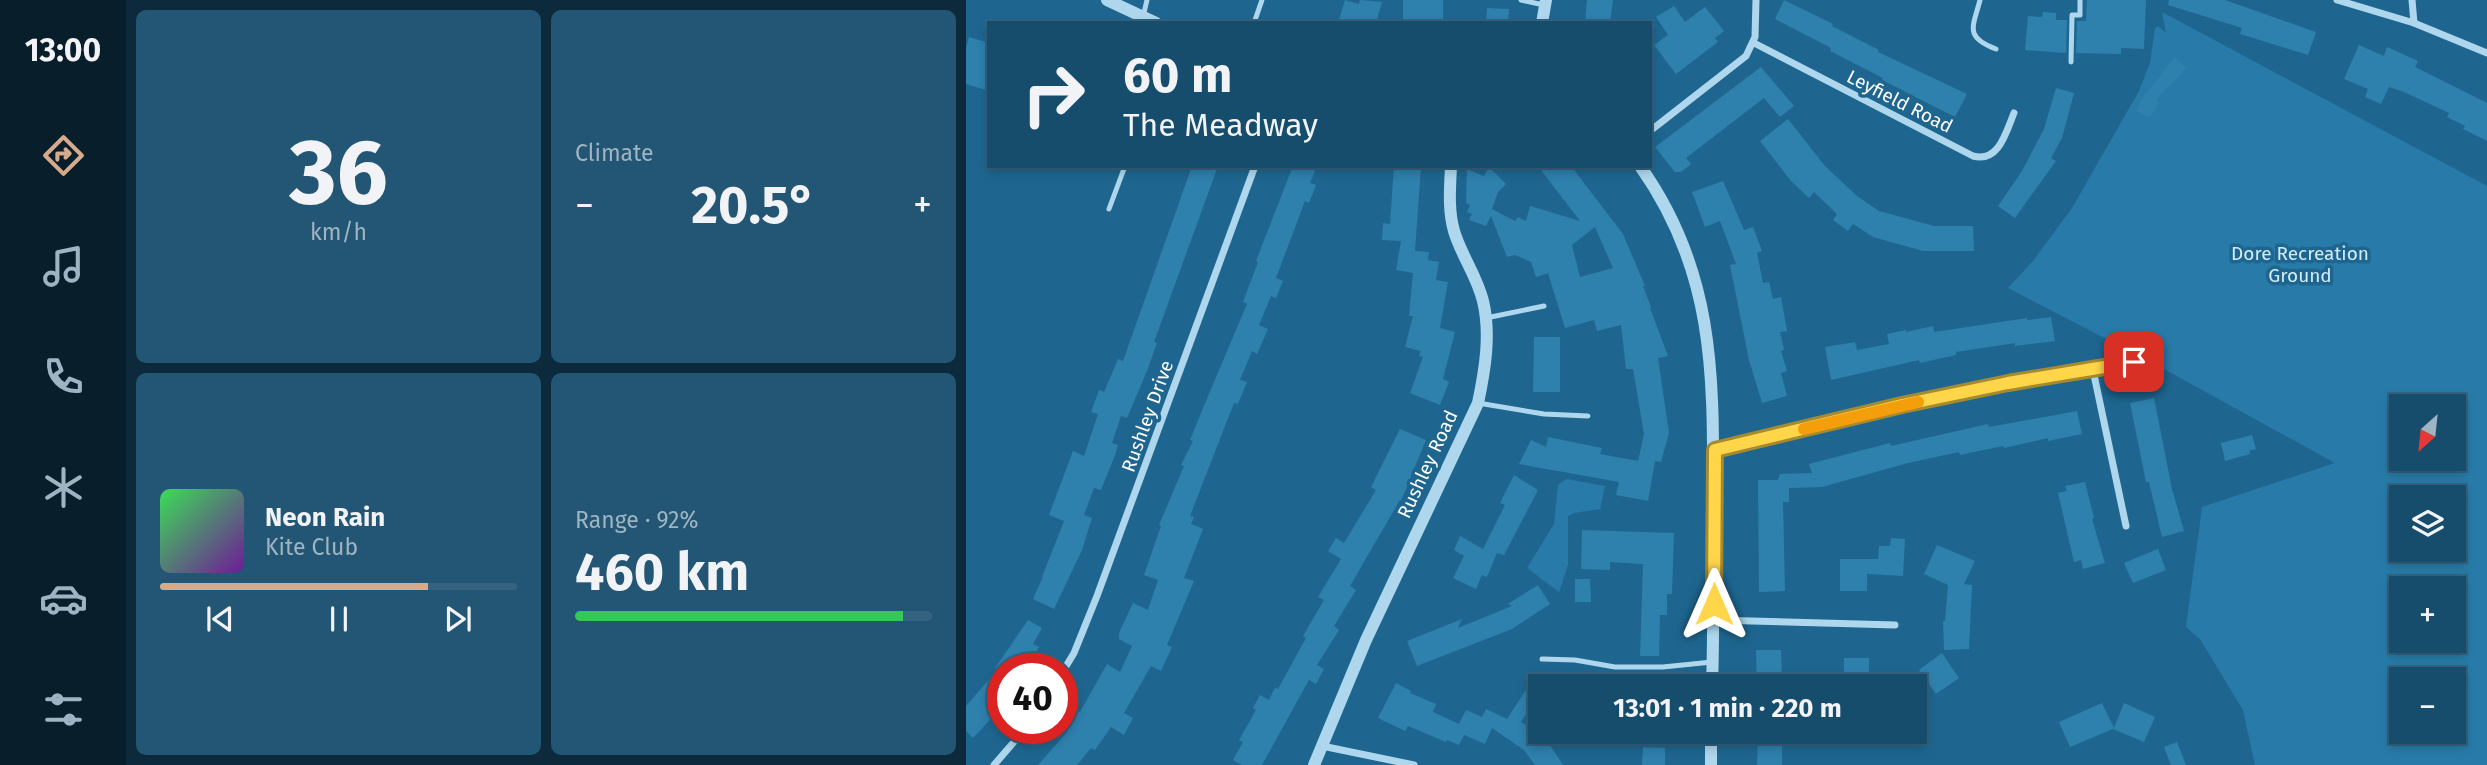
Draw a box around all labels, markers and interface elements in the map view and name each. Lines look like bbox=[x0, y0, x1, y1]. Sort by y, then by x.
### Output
text: 13:00 bbox=[25, 31, 101, 69]
text: 60 m bbox=[1123, 46, 1232, 105]
icon: right bbox=[1008, 49, 1099, 140]
street label: Leyfield Road bbox=[1843, 65, 1956, 138]
text: The Meadway bbox=[1123, 106, 1318, 144]
text: 36 bbox=[289, 118, 388, 227]
icon: directions bbox=[39, 131, 88, 180]
text: Climate bbox=[575, 139, 654, 167]
text: 20.5° bbox=[691, 174, 816, 237]
text: − bbox=[575, 182, 594, 228]
text: + bbox=[913, 182, 932, 228]
text: km/h bbox=[310, 218, 367, 246]
icon: music bbox=[39, 242, 88, 291]
park label: Dore Recreation Ground bbox=[2231, 242, 2369, 287]
pin bbox=[2104, 332, 2164, 392]
icon: arrive bbox=[2115, 343, 2153, 381]
icon: phone bbox=[39, 352, 88, 401]
street label: Rushley Drive bbox=[1117, 357, 1178, 475]
north arrow bbox=[2389, 394, 2466, 471]
map controls bbox=[2389, 394, 2466, 744]
street label: Rushley Road bbox=[1392, 407, 1462, 522]
icon: climate bbox=[39, 463, 88, 512]
button: layers bbox=[2389, 485, 2466, 562]
text: Neon Rain bbox=[265, 502, 385, 533]
text: Range · 92% bbox=[575, 506, 698, 534]
text: Kite Club bbox=[265, 533, 358, 561]
text: 460 km bbox=[575, 541, 749, 604]
position arrow bbox=[1677, 567, 1751, 641]
icon: car bbox=[39, 574, 88, 623]
button: + bbox=[2389, 576, 2466, 653]
icon: previous bbox=[201, 600, 239, 638]
icon: pause bbox=[320, 600, 358, 638]
icon: next bbox=[439, 600, 477, 638]
speed limit sign: 40 bbox=[987, 653, 1078, 744]
button: − bbox=[2389, 667, 2466, 744]
icon: filters bbox=[39, 685, 88, 734]
text: 13:01 · 1 min · 220 m bbox=[1613, 693, 1842, 724]

